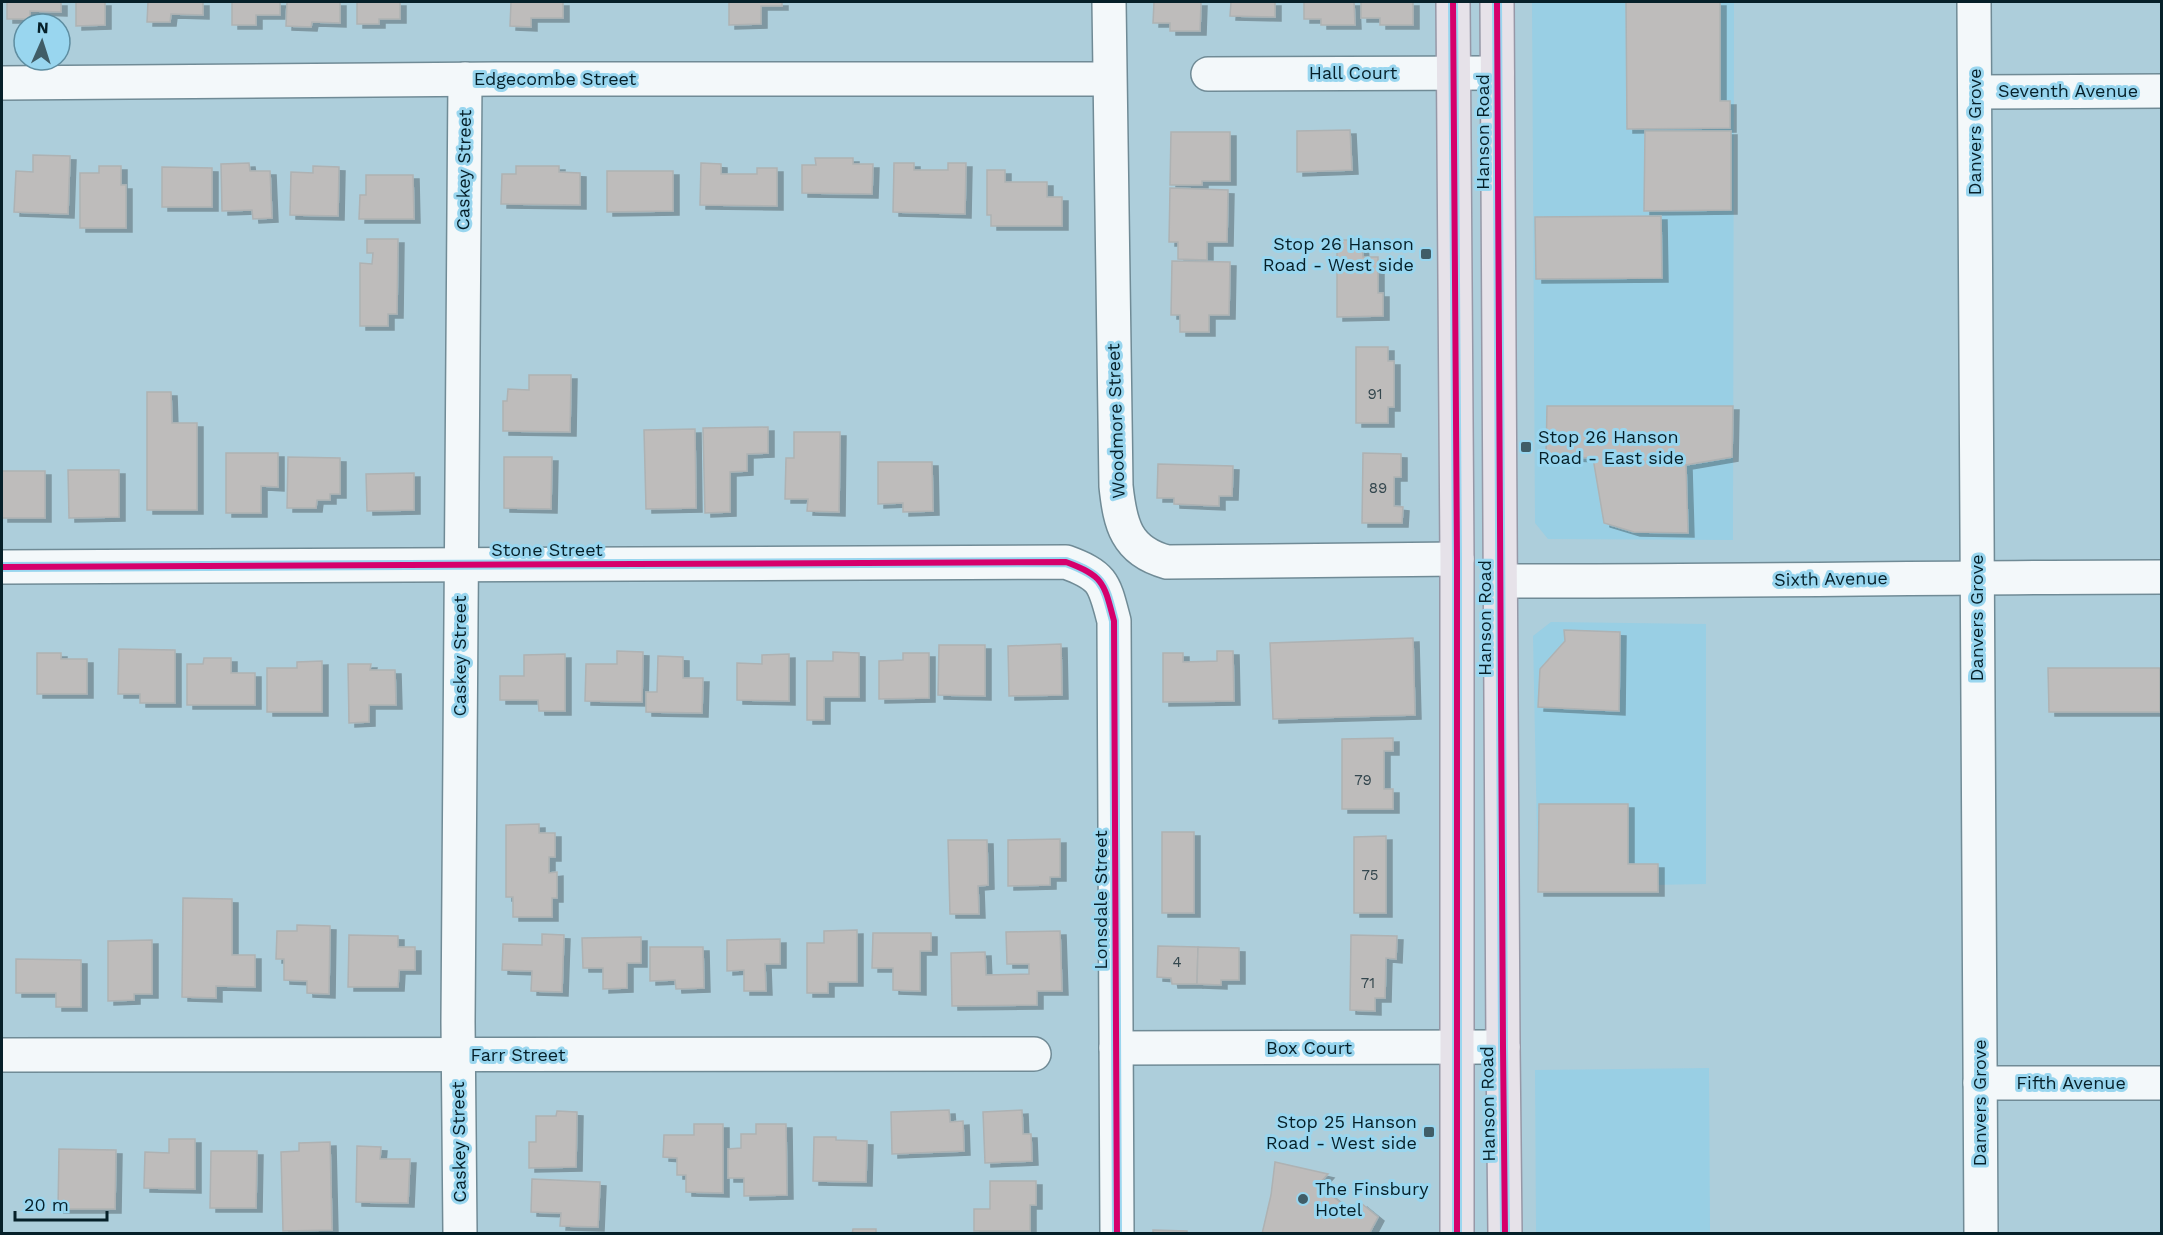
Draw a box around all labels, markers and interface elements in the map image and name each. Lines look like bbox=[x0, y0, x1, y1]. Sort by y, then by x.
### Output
north arrow bbox=[12, 12, 72, 72]
text: N bbox=[36, 18, 49, 37]
street label: Hall Court bbox=[1309, 62, 1398, 83]
street label: Edgecombe Street bbox=[474, 68, 637, 89]
street label: Danvers Grove bbox=[1964, 68, 1985, 196]
street label: Hanson Road bbox=[1472, 74, 1493, 190]
street label: Seventh Avenue bbox=[1998, 80, 2138, 101]
street label: Caskey Street bbox=[452, 109, 475, 231]
place label: Stop 26 Hanson Road - West side bbox=[1263, 233, 1414, 275]
marker: Stop 26 Hanson Road - West side bbox=[1419, 247, 1433, 261]
street label: Woodmore Street bbox=[1102, 343, 1129, 499]
house number: 91 bbox=[1367, 385, 1383, 403]
place label: Stop 26 Hanson Road - East side bbox=[1538, 426, 1684, 468]
marker: Stop 26 Hanson Road - East side bbox=[1519, 440, 1533, 454]
house number: 89 bbox=[1369, 479, 1387, 497]
street label: Stone Street bbox=[491, 539, 603, 560]
street label: Danvers Grove bbox=[1966, 554, 1987, 682]
street label: Hanson Road bbox=[1474, 560, 1495, 676]
street label: Sixth Avenue bbox=[1774, 567, 1888, 590]
street label: Caskey Street bbox=[449, 595, 470, 717]
house number: 79 bbox=[1354, 771, 1372, 789]
street label: Lonsdale Street bbox=[1090, 830, 1111, 970]
house number: 75 bbox=[1361, 866, 1379, 884]
house number: 4 bbox=[1172, 953, 1182, 971]
house number: 71 bbox=[1361, 974, 1375, 992]
street label: Box Court bbox=[1266, 1037, 1353, 1058]
street label: Danvers Grove bbox=[1969, 1039, 1990, 1167]
street label: Farr Street bbox=[471, 1044, 566, 1065]
street label: Hanson Road bbox=[1476, 1046, 1499, 1162]
street label: Fifth Avenue bbox=[2016, 1072, 2126, 1093]
street label: Caskey Street bbox=[447, 1081, 470, 1203]
place label: Stop 25 Hanson Road - West side bbox=[1266, 1111, 1417, 1153]
marker: Stop 25 Hanson Road - West side bbox=[1422, 1125, 1436, 1139]
place label: The Finsbury Hotel bbox=[1315, 1178, 1429, 1220]
scale bar bbox=[15, 1184, 106, 1222]
marker: The Finsbury Hotel bbox=[1296, 1192, 1310, 1206]
text: 20 m bbox=[24, 1194, 69, 1215]

